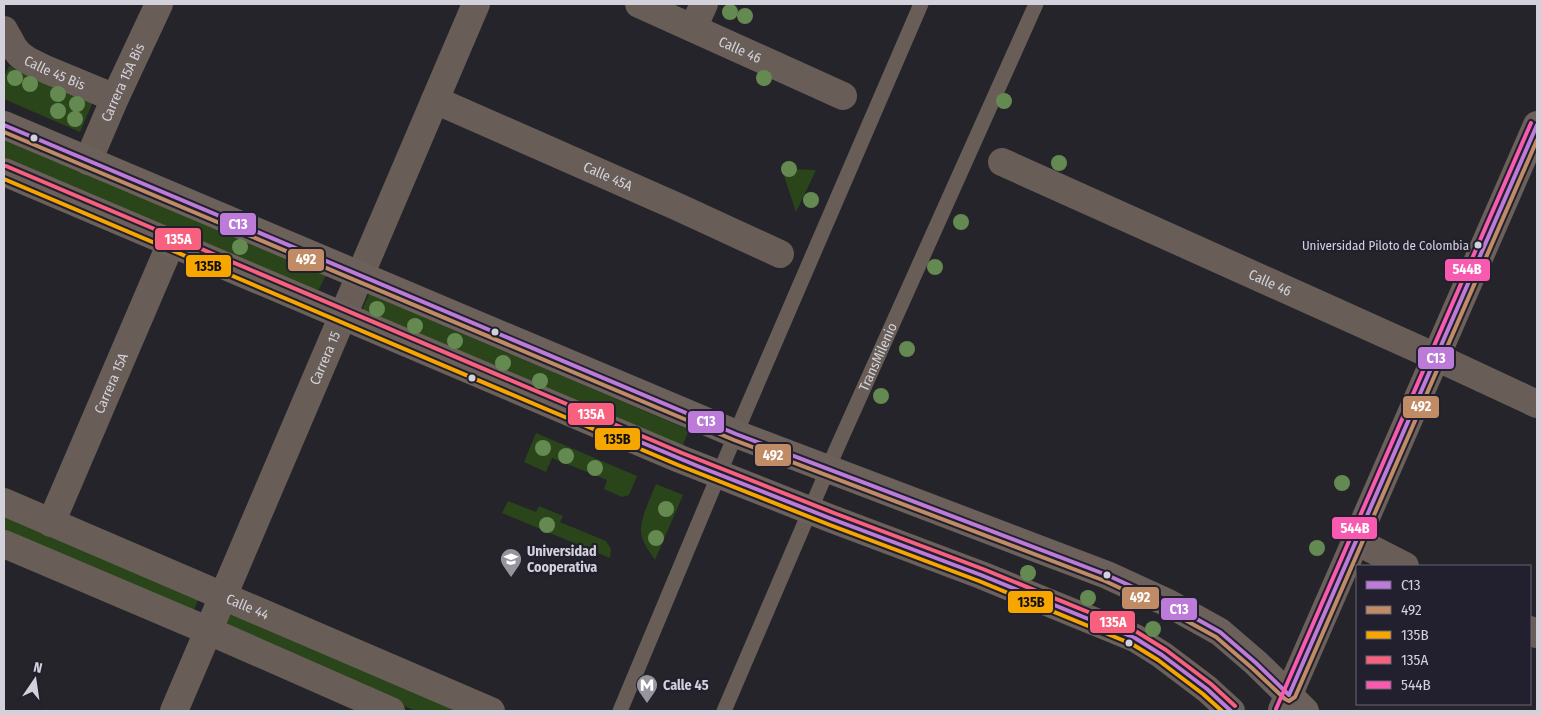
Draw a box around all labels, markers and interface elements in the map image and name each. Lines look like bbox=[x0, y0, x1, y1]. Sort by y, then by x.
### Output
street label: Calle 46 bbox=[716, 33, 764, 67]
street label: Carrera 15A Bis bbox=[97, 40, 148, 124]
street label: Calle 45 Bis bbox=[22, 52, 88, 93]
unlabelled marker bbox=[29, 133, 39, 143]
street label: Calle 45A bbox=[581, 158, 636, 195]
line badge: C13 bbox=[219, 212, 257, 236]
text: C13 bbox=[228, 216, 248, 233]
line badge: 135A bbox=[154, 227, 202, 251]
text: 135A bbox=[164, 231, 192, 248]
place label: Universidad Piloto de Colombia bbox=[1302, 238, 1469, 253]
marker: Universidad Piloto de Colombia bbox=[1473, 240, 1483, 250]
line badge: 492 bbox=[287, 248, 325, 272]
text: 492 bbox=[296, 251, 317, 268]
line badge: 135B bbox=[185, 254, 232, 278]
text: 135B bbox=[194, 258, 222, 275]
line badge: 544B bbox=[1444, 258, 1491, 282]
text: 544B bbox=[1452, 261, 1482, 278]
street label: Calle 46 bbox=[1246, 266, 1294, 299]
street label: TransMilenio bbox=[855, 320, 900, 394]
unlabelled marker bbox=[490, 327, 500, 337]
street label: Carrera 15 bbox=[306, 328, 344, 387]
line badge: C13 bbox=[1417, 346, 1455, 370]
street label: Carrera 15A bbox=[90, 350, 132, 416]
text: C13 bbox=[1426, 350, 1446, 367]
unlabelled marker bbox=[467, 373, 477, 383]
line badge: 492 bbox=[1402, 395, 1440, 419]
text: 492 bbox=[1411, 398, 1432, 415]
line badge: 135A bbox=[567, 402, 615, 426]
text: 135A bbox=[577, 406, 605, 423]
line badge: C13 bbox=[687, 410, 725, 434]
text: C13 bbox=[696, 413, 716, 430]
line badge: 135B bbox=[594, 427, 641, 451]
text: 135B bbox=[603, 431, 631, 448]
line badge: 492 bbox=[754, 443, 792, 467]
text: 492 bbox=[763, 447, 784, 464]
line badge: 544B bbox=[1331, 516, 1378, 540]
text: 544B bbox=[1340, 520, 1370, 537]
place label: Universidad Cooperativa bbox=[527, 543, 597, 576]
school or university icon: Universidad Cooperativa bbox=[499, 547, 523, 578]
legend bbox=[1356, 565, 1531, 705]
unlabelled marker bbox=[1102, 570, 1112, 580]
text: C13 bbox=[1401, 576, 1421, 594]
line badge: 492 bbox=[1121, 586, 1160, 610]
text: 492 bbox=[1130, 589, 1151, 606]
street label: Calle 44 bbox=[224, 590, 272, 623]
line badge: 135B bbox=[1007, 590, 1054, 614]
text: 135B bbox=[1017, 594, 1045, 611]
line badge: C13 bbox=[1160, 597, 1198, 621]
text: C13 bbox=[1169, 601, 1189, 618]
text: 492 bbox=[1401, 601, 1422, 619]
line badge: 135A bbox=[1089, 610, 1136, 634]
text: 135A bbox=[1099, 614, 1127, 631]
text: 135B bbox=[1401, 626, 1429, 644]
unlabelled marker bbox=[1124, 638, 1134, 648]
text: 135A bbox=[1401, 651, 1429, 669]
north arrow bbox=[10, 655, 60, 705]
text: N bbox=[32, 659, 44, 677]
metro station icon: Calle 45 bbox=[635, 673, 659, 704]
text: 544B bbox=[1401, 676, 1431, 694]
place label: Calle 45 bbox=[663, 677, 709, 694]

